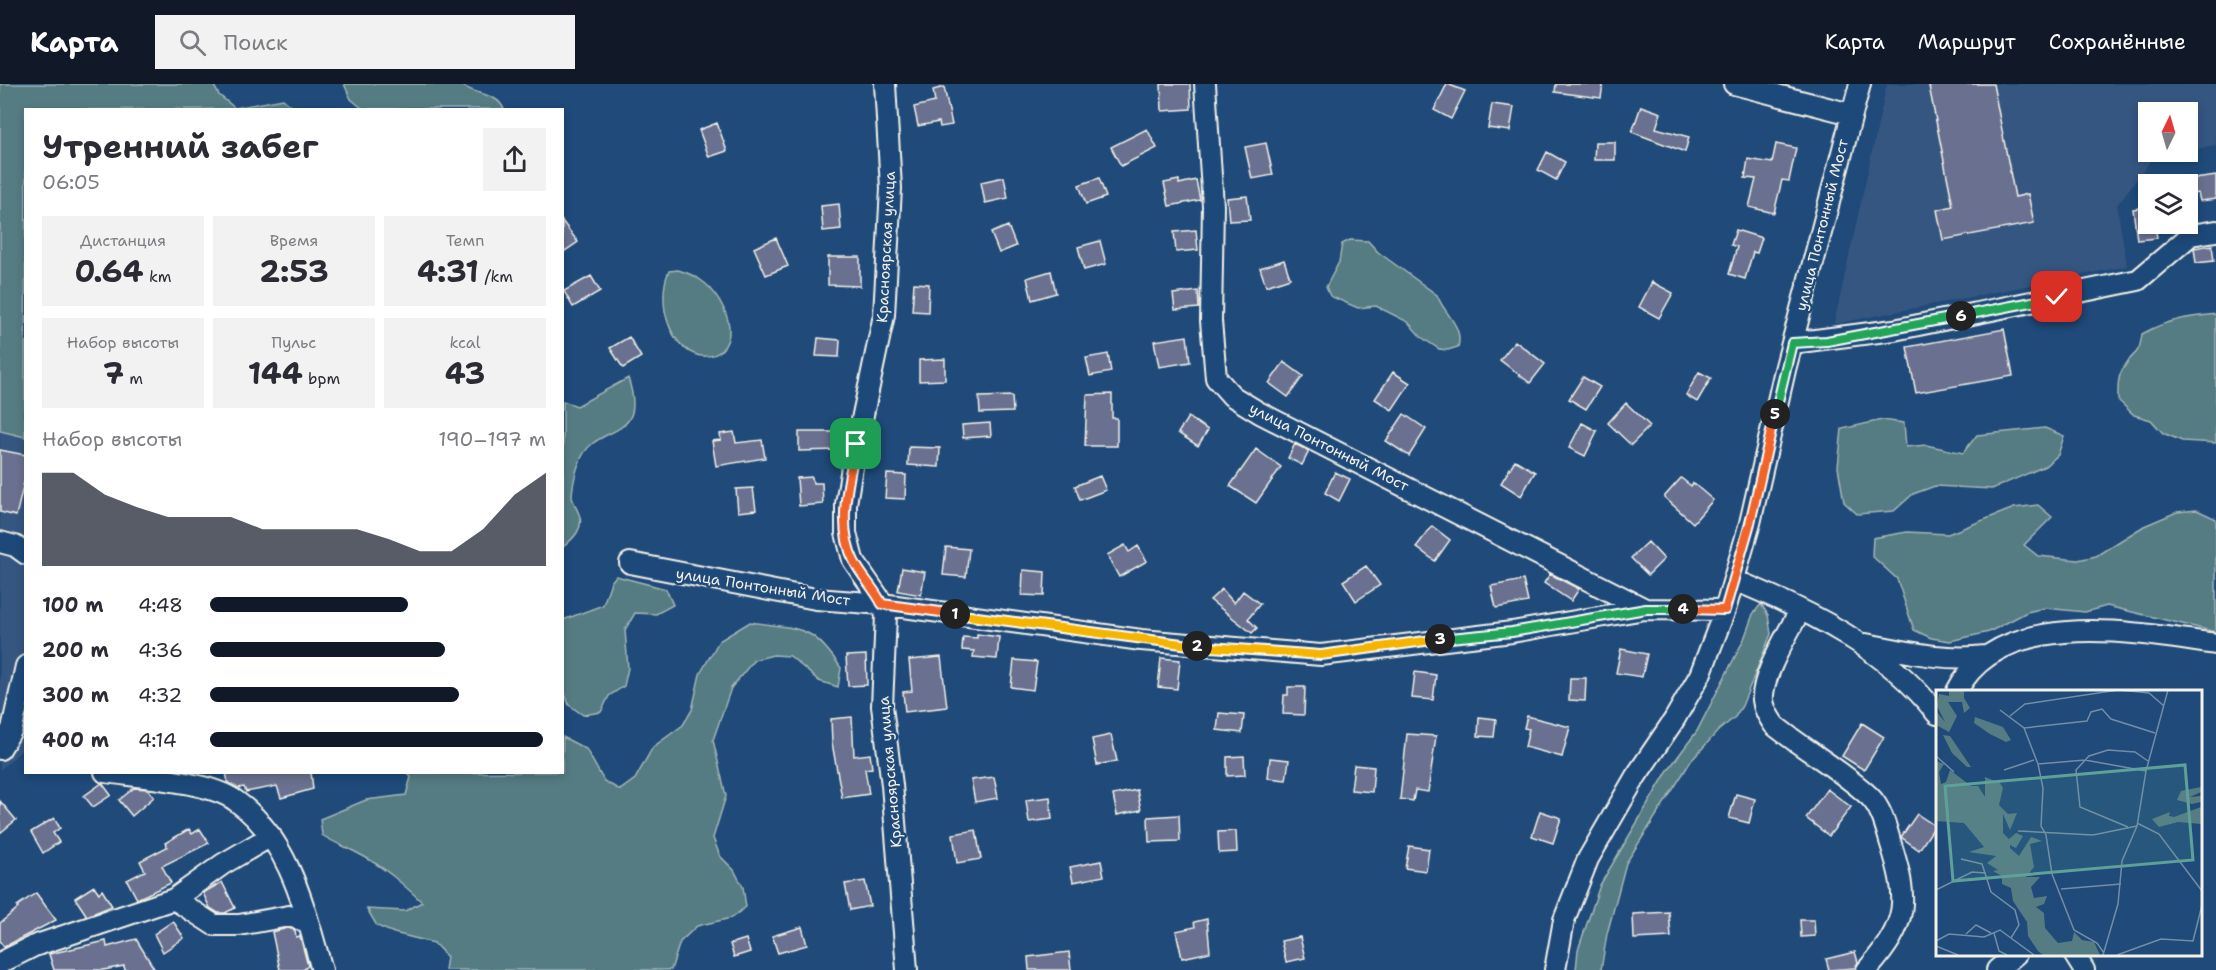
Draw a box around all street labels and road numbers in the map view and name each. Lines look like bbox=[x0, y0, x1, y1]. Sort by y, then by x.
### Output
street label: улица Понтонный Мост bbox=[1791, 137, 1853, 313]
street label: Красноярская улица bbox=[872, 170, 900, 323]
street label: улица Понтонный Мост bbox=[1246, 398, 1412, 496]
street label: улица Понтонный Мост bbox=[674, 563, 852, 611]
street label: Красноярская улица bbox=[873, 695, 907, 848]

